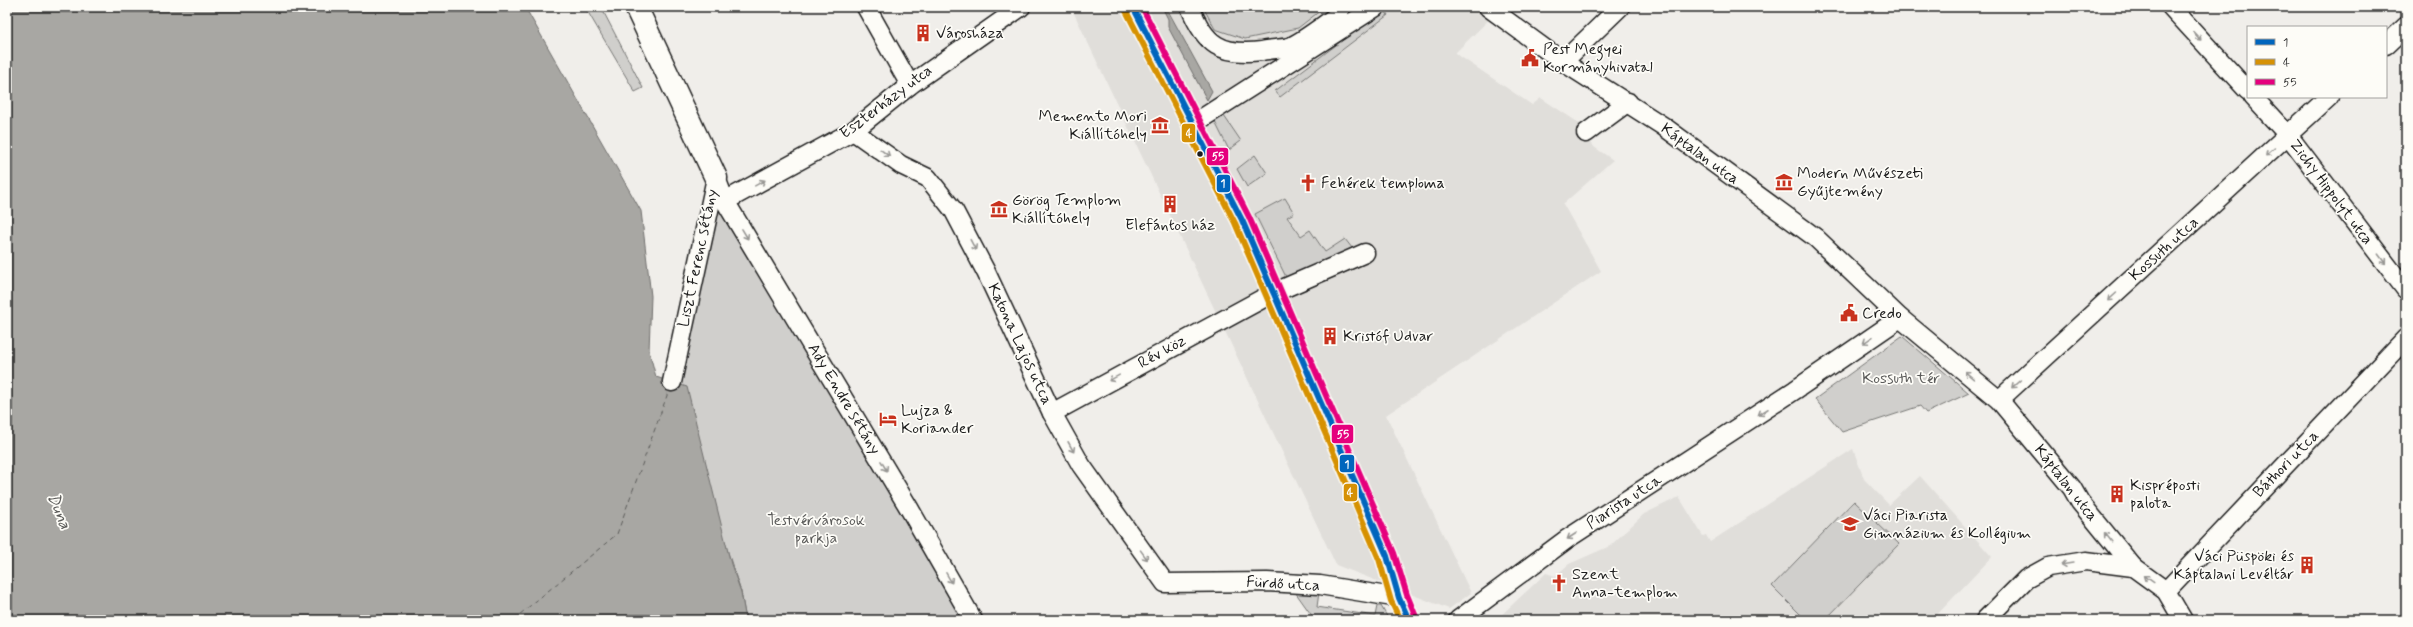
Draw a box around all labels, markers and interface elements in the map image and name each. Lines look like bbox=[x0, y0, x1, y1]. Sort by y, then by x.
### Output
building icon: Városháza bbox=[913, 23, 933, 43]
place label: Városháza bbox=[936, 23, 1004, 44]
legend bbox=[2247, 26, 2387, 98]
one-way arrow bbox=[2192, 31, 2202, 41]
text: 1 bbox=[2283, 35, 2288, 51]
place label: Pest Megyei Kormányhivatal bbox=[1543, 39, 1653, 78]
public building icon: Pest Megyei Kormányhivatal bbox=[1520, 48, 1540, 68]
text: 4 bbox=[2283, 55, 2290, 71]
street label: Eszterházy utca bbox=[835, 60, 937, 144]
text: 55 bbox=[2283, 75, 2297, 91]
place label: Memento Mori Kiállítóhely bbox=[1039, 106, 1147, 145]
museum icon: Memento Mori Kiállítóhely bbox=[1150, 115, 1170, 135]
street label: Káptalan utca bbox=[1657, 118, 1743, 190]
line badge: 4 bbox=[1181, 123, 1196, 143]
text: 4 bbox=[1186, 127, 1193, 141]
street label: Zichy Hippolyt utca bbox=[2284, 135, 2378, 249]
line badge: 55 bbox=[1206, 147, 1229, 166]
one-way arrow bbox=[880, 148, 891, 157]
one-way arrow bbox=[2265, 148, 2275, 157]
unlabelled marker bbox=[1195, 149, 1205, 159]
text: 55 bbox=[1212, 150, 1224, 164]
place label: Modern Művészeti Gyűjtemény bbox=[1797, 163, 1923, 202]
museum icon: Modern Művészeti Gyűjtemény bbox=[1774, 172, 1794, 192]
church icon: Fehérek temploma bbox=[1298, 173, 1318, 193]
place label: Fehérek temploma bbox=[1321, 173, 1445, 194]
line badge: 1 bbox=[1216, 174, 1231, 193]
text: 1 bbox=[1221, 177, 1226, 191]
one-way arrow bbox=[754, 178, 766, 186]
street label: Liszt Ferenc sétány bbox=[673, 187, 723, 329]
place label: Görög Templom Kiállítóhely bbox=[1012, 190, 1121, 229]
building icon: Elefántos ház bbox=[1160, 194, 1180, 214]
museum icon: Görög Templom Kiállítóhely bbox=[989, 199, 1009, 219]
street label: Kossuth utca bbox=[2125, 212, 2203, 286]
place label: Elefántos ház bbox=[1125, 215, 1215, 236]
one-way arrow bbox=[742, 228, 750, 240]
one-way arrow bbox=[969, 239, 977, 251]
one-way arrow bbox=[2378, 253, 2387, 264]
street label: Katona Lajos utca bbox=[983, 280, 1057, 408]
one-way arrow bbox=[2107, 292, 2117, 301]
public building icon: Credo bbox=[1839, 303, 1859, 323]
place label: Credo bbox=[1862, 303, 1902, 324]
building icon: Kristóf Udvar bbox=[1320, 326, 1340, 346]
place label: Kristóf Udvar bbox=[1343, 326, 1434, 347]
street label: Rév köz bbox=[1134, 330, 1190, 374]
one-way arrow bbox=[1863, 336, 1874, 344]
street label: Ady Endre sétány bbox=[803, 340, 885, 458]
park label: Kossuth tér bbox=[1862, 368, 1940, 389]
one-way arrow bbox=[1963, 371, 1974, 380]
one-way arrow bbox=[1108, 375, 1120, 382]
one-way arrow bbox=[2011, 380, 2021, 389]
place label: Lujza & Koriander bbox=[901, 400, 974, 439]
one-way arrow bbox=[1757, 408, 1769, 416]
hotel icon: Lujza & Koriander bbox=[878, 409, 898, 429]
line badge: 55 bbox=[1331, 424, 1354, 444]
street label: Báthori utca bbox=[2249, 426, 2323, 502]
text: 55 bbox=[1337, 428, 1349, 442]
street label: Káptalan utca bbox=[2029, 440, 2103, 526]
one-way arrow bbox=[1068, 441, 1075, 453]
line badge: 1 bbox=[1339, 454, 1355, 473]
text: 1 bbox=[1345, 458, 1350, 472]
one-way arrow bbox=[880, 460, 888, 472]
street label: Piarista utca bbox=[1582, 470, 1666, 534]
place label: Kispréposti palota bbox=[2130, 475, 2201, 514]
line badge: 4 bbox=[1343, 483, 1358, 502]
building icon: Kispréposti palota bbox=[2107, 484, 2127, 504]
text: 4 bbox=[1347, 486, 1354, 500]
water label: Duna bbox=[42, 490, 76, 533]
place label: Váci Piarista Gimnázium és Kollégium bbox=[1863, 505, 2031, 544]
park label: Testvérvárosok parkja bbox=[767, 510, 865, 549]
school or university icon: Váci Piarista Gimnázium és Kollégium bbox=[1840, 514, 1860, 534]
one-way arrow bbox=[2104, 531, 2113, 542]
one-way arrow bbox=[1567, 532, 1578, 540]
place label: Váci Püspöki és Káptalani Levéltár bbox=[2173, 546, 2294, 585]
one-way arrow bbox=[1139, 549, 1148, 560]
building icon: Váci Püspöki és Káptalani Levéltár bbox=[2297, 555, 2317, 575]
one-way arrow bbox=[2060, 560, 2073, 568]
place label: Szent Anna-templom bbox=[1572, 564, 1678, 603]
one-way arrow bbox=[945, 572, 953, 584]
street label: Fürdő utca bbox=[1246, 572, 1320, 596]
church icon: Szent Anna-templom bbox=[1549, 573, 1569, 593]
one-way arrow bbox=[2144, 575, 2155, 583]

